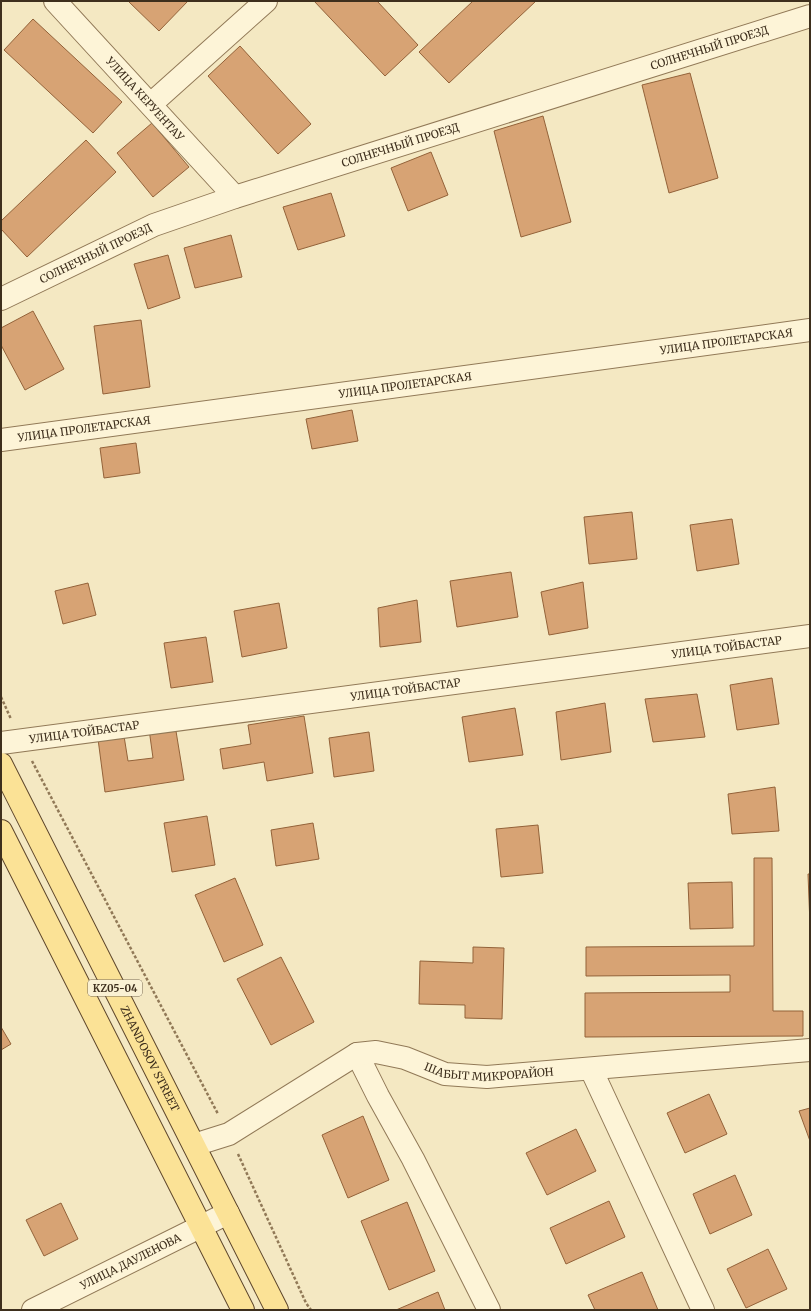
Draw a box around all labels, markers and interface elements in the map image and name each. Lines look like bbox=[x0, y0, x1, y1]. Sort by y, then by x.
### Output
street label: СОЛНЕЧНЫЙ ПРОЕЗД bbox=[649, 23, 770, 73]
street label: УЛИЦА КЕРУЕНТАУ bbox=[102, 53, 188, 145]
street label: СОЛНЕЧНЫЙ ПРОЕЗД bbox=[340, 120, 461, 170]
street label: СОЛНЕЧНЫЙ ПРОЕЗД bbox=[37, 220, 154, 286]
street label: УЛИЦА ПРОЛЕТАРСКАЯ bbox=[658, 325, 794, 357]
street label: УЛИЦА ПРОЛЕТАРСКАЯ bbox=[337, 369, 473, 401]
street label: УЛИЦА ПРОЛЕТАРСКАЯ bbox=[16, 413, 152, 445]
street label: УЛИЦА ТОЙБАСТАР bbox=[670, 633, 783, 661]
street label: УЛИЦА ТОЙБАСТАР bbox=[349, 675, 461, 704]
street label: УЛИЦА ТОЙБАСТАР bbox=[27, 718, 140, 746]
road number: KZ05-04 bbox=[88, 980, 142, 996]
street label: ZHANDOSOV STREET bbox=[117, 1003, 183, 1114]
street label: ШАБЫТ МИКРОРАЙОН bbox=[422, 1059, 554, 1084]
street label: УЛИЦА ДАУЛЕНОВА bbox=[77, 1230, 184, 1293]

